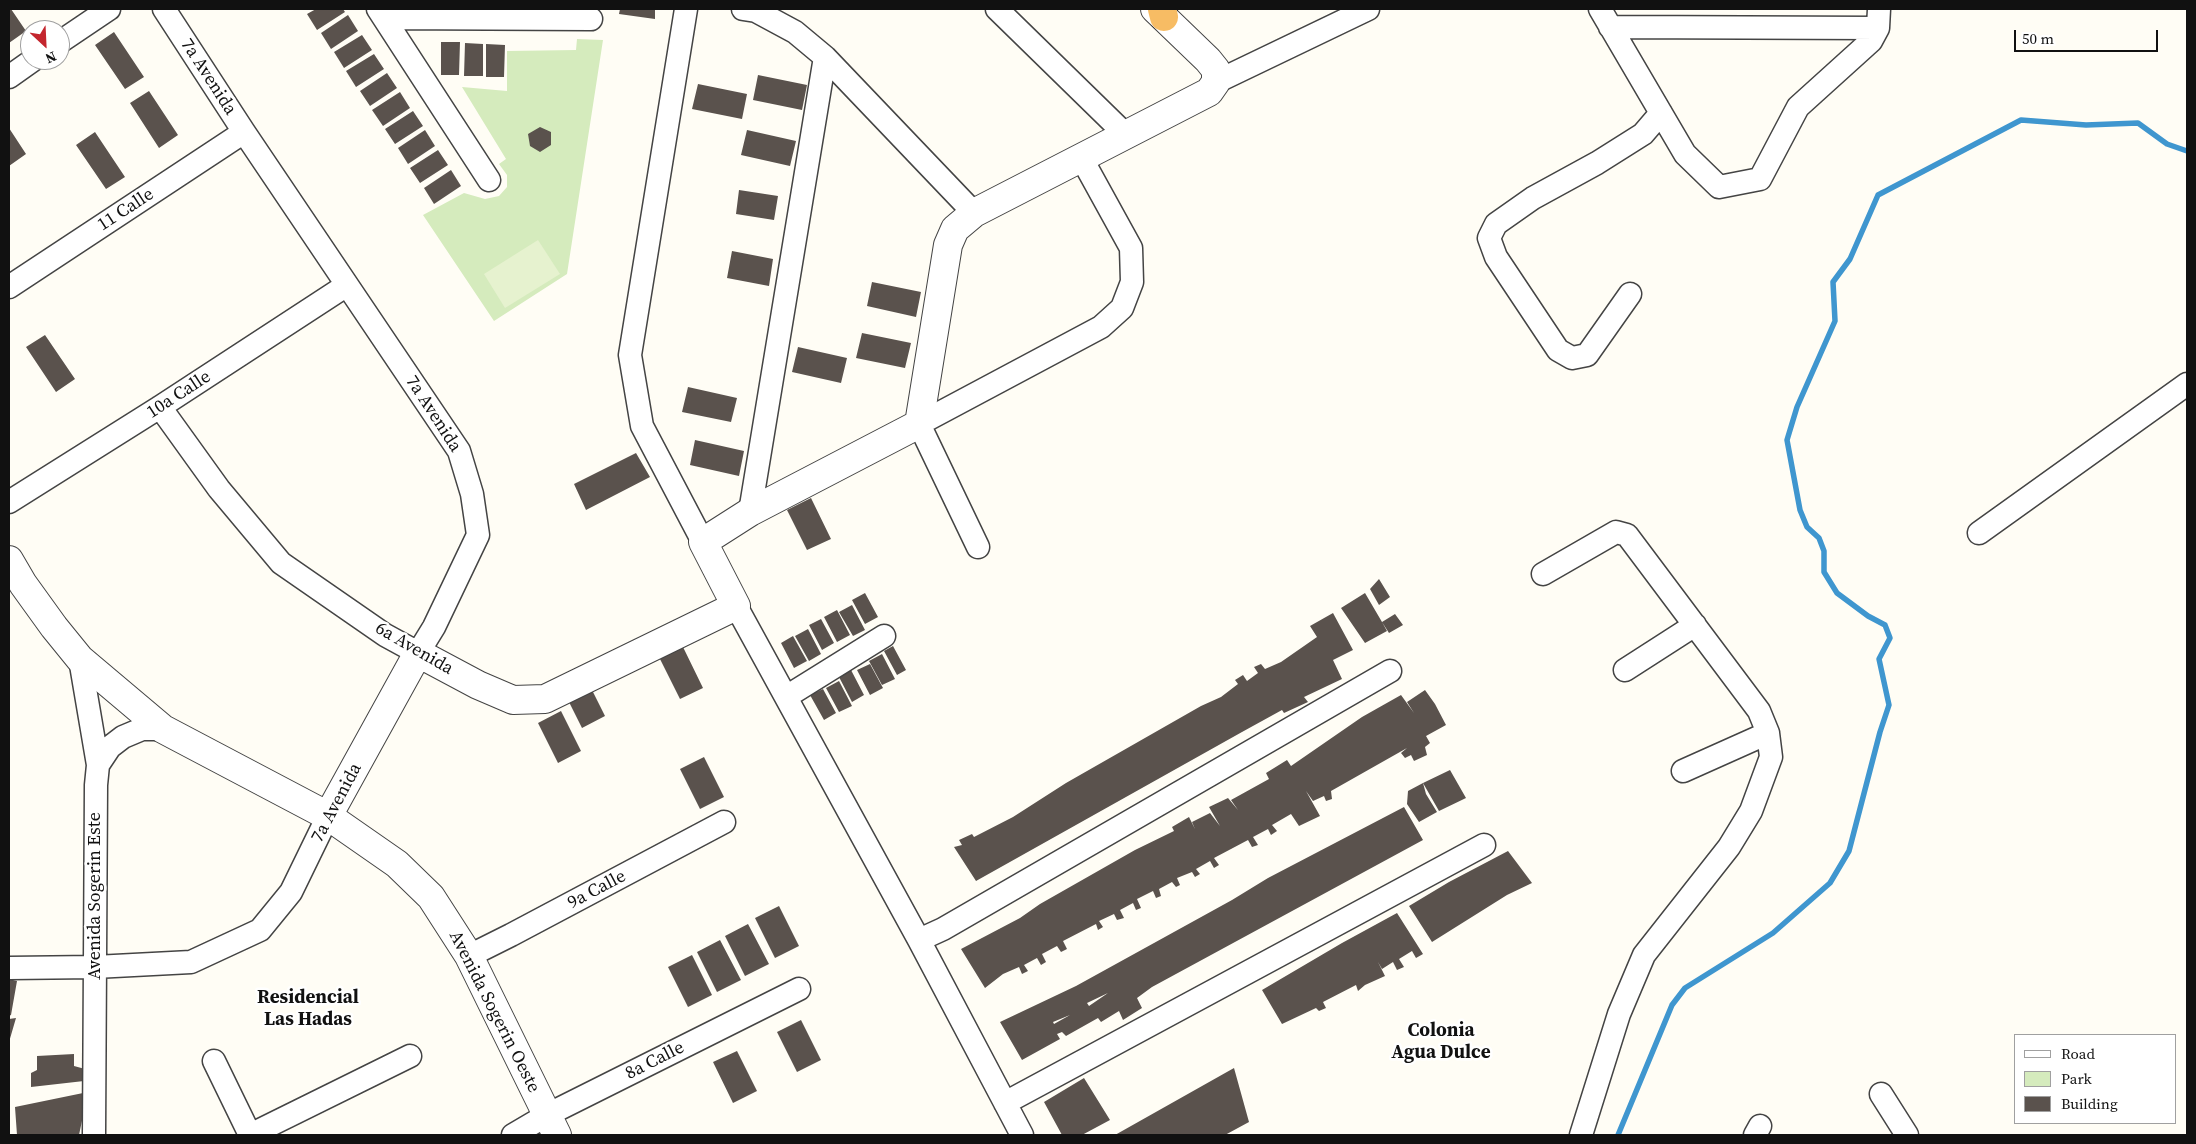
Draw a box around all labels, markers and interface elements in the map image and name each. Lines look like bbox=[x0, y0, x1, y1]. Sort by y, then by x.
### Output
north arrow bbox=[20, 20, 70, 70]
scale bar bbox=[2016, 20, 2160, 52]
text: 50 m bbox=[2022, 28, 2054, 49]
street label: 7a Avenida bbox=[175, 35, 241, 119]
text: N bbox=[42, 46, 60, 69]
street label: 11 Calle bbox=[94, 184, 158, 236]
street label: 10a Calle bbox=[143, 366, 215, 424]
street label: 7a Avenida bbox=[400, 372, 466, 456]
street label: 6a Avenida bbox=[371, 618, 457, 680]
street label: 7a Avenida bbox=[307, 760, 367, 846]
street label: Avenida Sogerin Este bbox=[84, 812, 106, 980]
street label: 9a Calle bbox=[564, 866, 630, 914]
street label: Avenida Sogerin Oeste bbox=[444, 927, 544, 1097]
district label: Residencial Las Hadas bbox=[257, 987, 359, 1031]
district label: Colonia Agua Dulce bbox=[1391, 1020, 1491, 1064]
legend bbox=[2014, 1034, 2176, 1124]
street label: 8a Calle bbox=[622, 1037, 688, 1085]
text: Road bbox=[2061, 1043, 2095, 1064]
text: Park bbox=[2061, 1068, 2092, 1089]
text: Building bbox=[2061, 1093, 2118, 1114]

